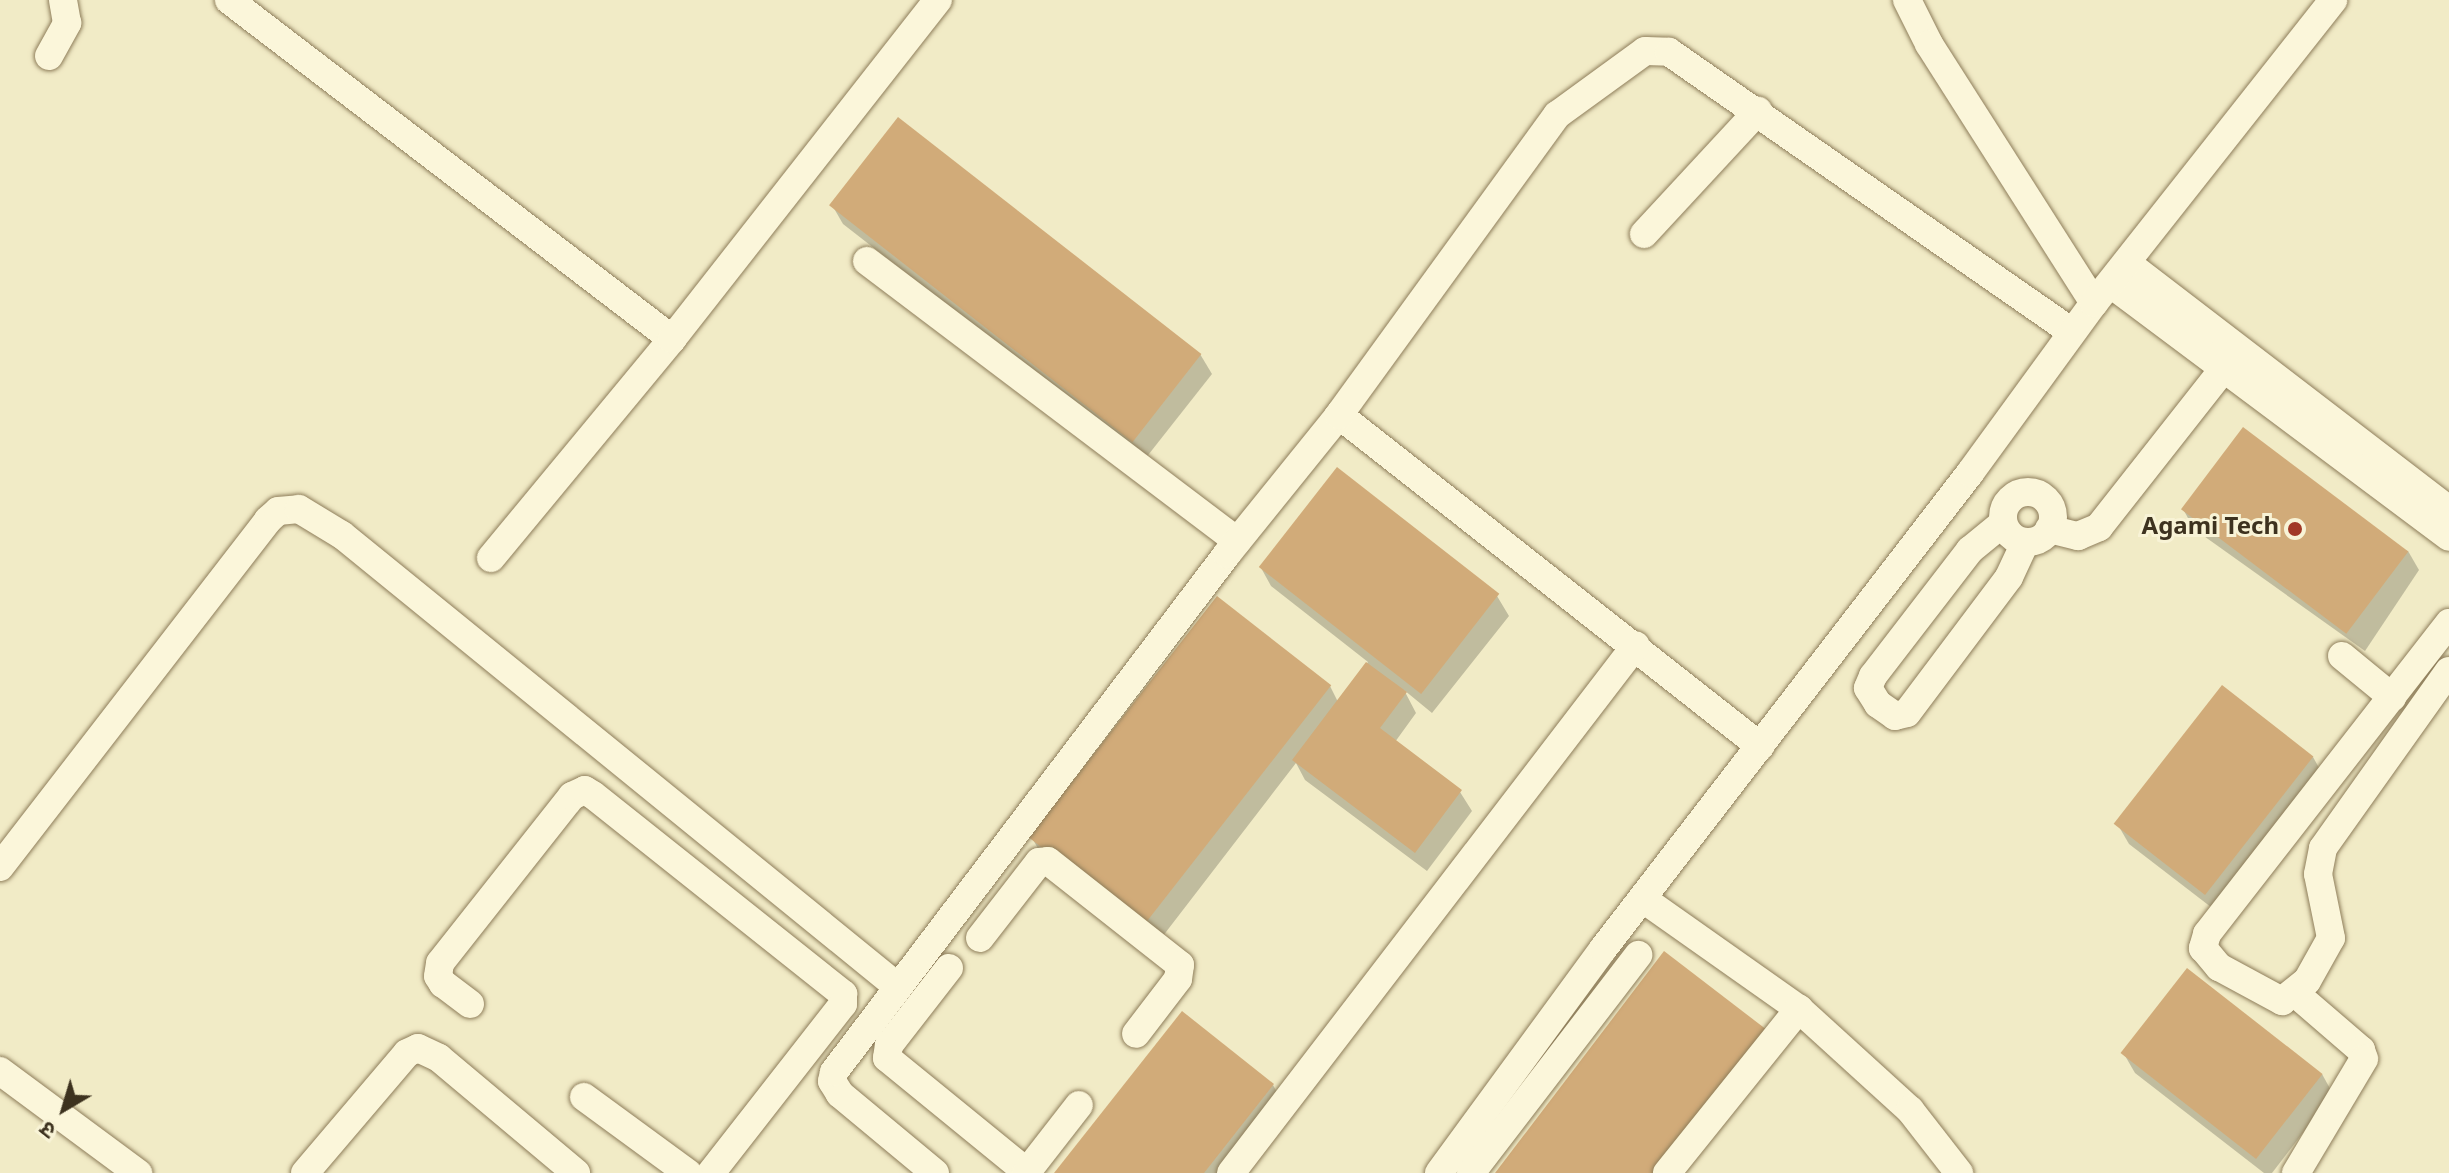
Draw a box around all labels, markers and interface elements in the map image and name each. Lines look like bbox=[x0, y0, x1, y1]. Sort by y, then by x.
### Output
place label: Agami Tech bbox=[2142, 515, 2279, 543]
marker: Agami Tech bbox=[2286, 520, 2304, 538]
north arrow bbox=[24, 1069, 104, 1149]
text: उ bbox=[35, 1113, 63, 1144]

